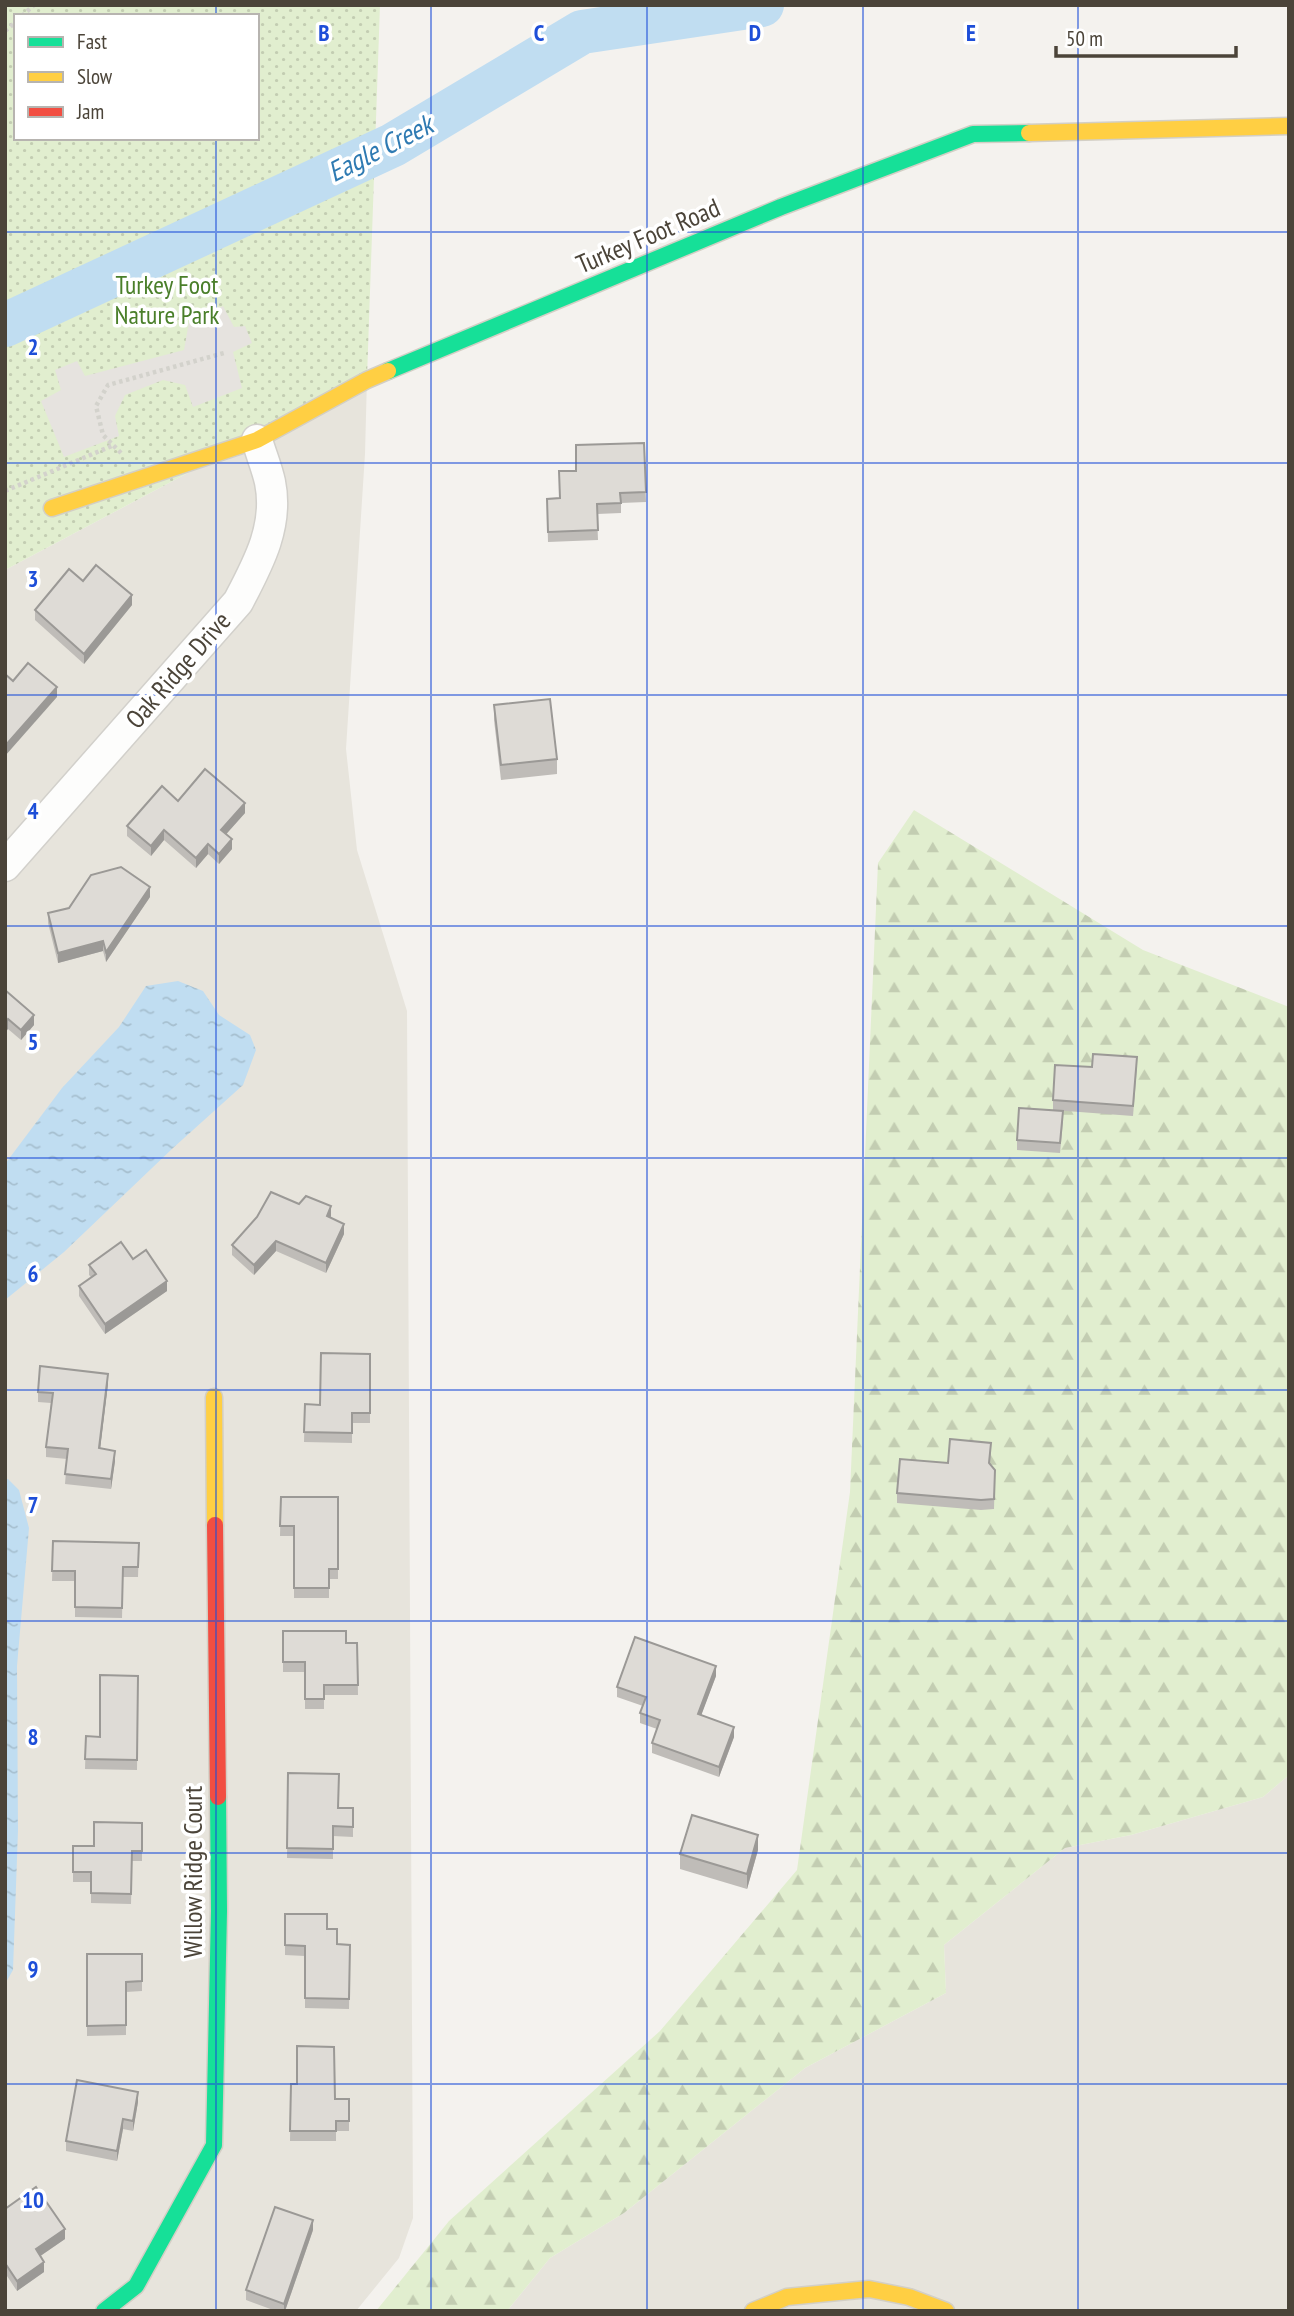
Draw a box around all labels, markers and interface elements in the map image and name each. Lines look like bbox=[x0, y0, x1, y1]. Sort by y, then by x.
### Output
legend bbox=[14, 14, 259, 140]
scale bar bbox=[1056, 14, 1236, 58]
text: B bbox=[318, 18, 330, 47]
text: C bbox=[534, 18, 545, 47]
text: D bbox=[749, 18, 761, 47]
text: E bbox=[966, 18, 976, 47]
text: 50 m bbox=[1066, 25, 1103, 52]
text: Fast bbox=[77, 28, 107, 55]
text: Slow bbox=[77, 63, 113, 90]
text: Jam bbox=[76, 98, 104, 125]
water label: Eagle Creek bbox=[321, 104, 441, 190]
street label: Turkey Foot Road bbox=[571, 191, 725, 281]
park label: Turkey Foot Nature Park bbox=[115, 268, 219, 331]
text: 2 bbox=[28, 332, 39, 361]
text: 3 bbox=[28, 564, 39, 593]
street label: Oak Ridge Drive bbox=[118, 605, 237, 735]
text: 4 bbox=[28, 796, 39, 825]
text: 5 bbox=[28, 1027, 39, 1056]
text: 6 bbox=[28, 1259, 39, 1288]
text: 7 bbox=[28, 1490, 39, 1519]
text: 8 bbox=[28, 1722, 39, 1751]
street label: Willow Ridge Court bbox=[176, 1786, 209, 1958]
text: 9 bbox=[28, 1954, 39, 1983]
text: 10 bbox=[22, 2185, 44, 2214]

